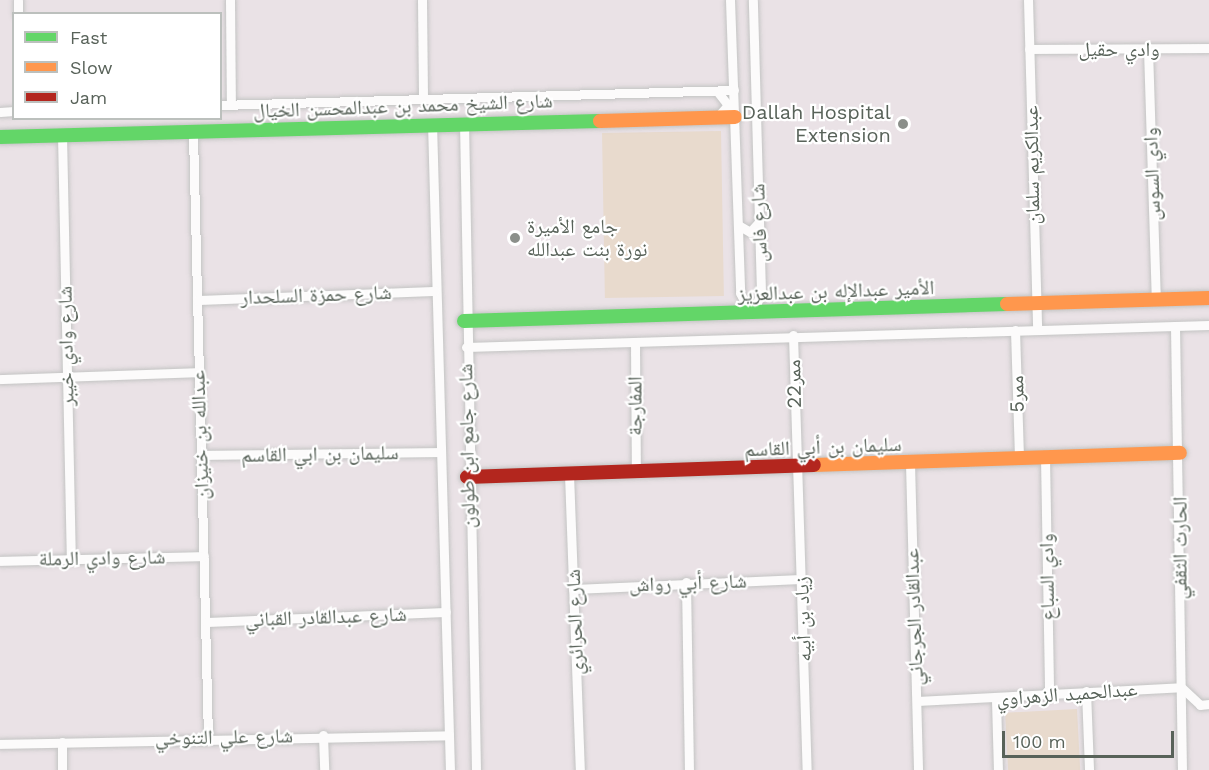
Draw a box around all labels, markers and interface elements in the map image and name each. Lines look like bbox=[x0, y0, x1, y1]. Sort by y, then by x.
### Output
legend bbox=[12, 12, 222, 120]
text: Fast bbox=[70, 27, 107, 48]
street label: وادي حقيل bbox=[1078, 37, 1160, 61]
text: Slow bbox=[70, 57, 113, 78]
text: Jam bbox=[70, 87, 107, 108]
street label: شارع الشيخ محمد بن عبدالمحسن الخيال bbox=[253, 89, 553, 123]
place label: Dallah Hospital Extension bbox=[742, 100, 891, 147]
street label: عبدالكريم سلمان bbox=[1019, 105, 1045, 225]
marker: Dallah Hospital Extension bbox=[896, 117, 910, 131]
street label: وادي السوس bbox=[1138, 127, 1166, 221]
street label: شارع فاس bbox=[746, 183, 772, 263]
place label: جامع الأميرة نورة بنت عبدالله bbox=[527, 214, 647, 261]
marker: جامع الأميرة نورة بنت عبدالله bbox=[508, 231, 522, 245]
street label: الأمير عبدالإله بن عبدالعزيز bbox=[737, 276, 935, 306]
street label: شارع حمزة السلحدار bbox=[240, 280, 392, 310]
street label: شارع وادي خيبر bbox=[53, 286, 79, 406]
street label: ممر22 bbox=[782, 359, 806, 409]
street label: شارع جامع ابن طولون bbox=[454, 363, 480, 529]
street label: عبدالله بن خنيزان bbox=[186, 370, 214, 500]
street label: ممر5 bbox=[1005, 375, 1029, 413]
street label: المفارجة bbox=[623, 376, 647, 436]
street label: سليمان بن أبي القاسم bbox=[744, 432, 902, 462]
street label: سليمان بن ابي القاسم bbox=[241, 441, 399, 467]
street label: الحارث الثقفي bbox=[1168, 497, 1192, 599]
street label: وادي السباع bbox=[1034, 533, 1060, 621]
street label: شارع وادي الرملة bbox=[39, 545, 165, 571]
street label: عبدالقادر الجرجاني bbox=[900, 548, 928, 686]
street label: شارع الحرائري bbox=[561, 569, 589, 675]
street label: شارع أبي رواش bbox=[629, 569, 747, 597]
street label: زياد بن أبيه bbox=[790, 576, 816, 662]
street label: شارع عبدالقادر القباني bbox=[245, 602, 407, 632]
street label: عبدالحميد الزهراوي bbox=[996, 677, 1138, 711]
scale bar bbox=[1005, 719, 1178, 757]
street label: شارع علي التنوخي bbox=[155, 724, 293, 750]
text: 100 m bbox=[1013, 731, 1066, 752]

